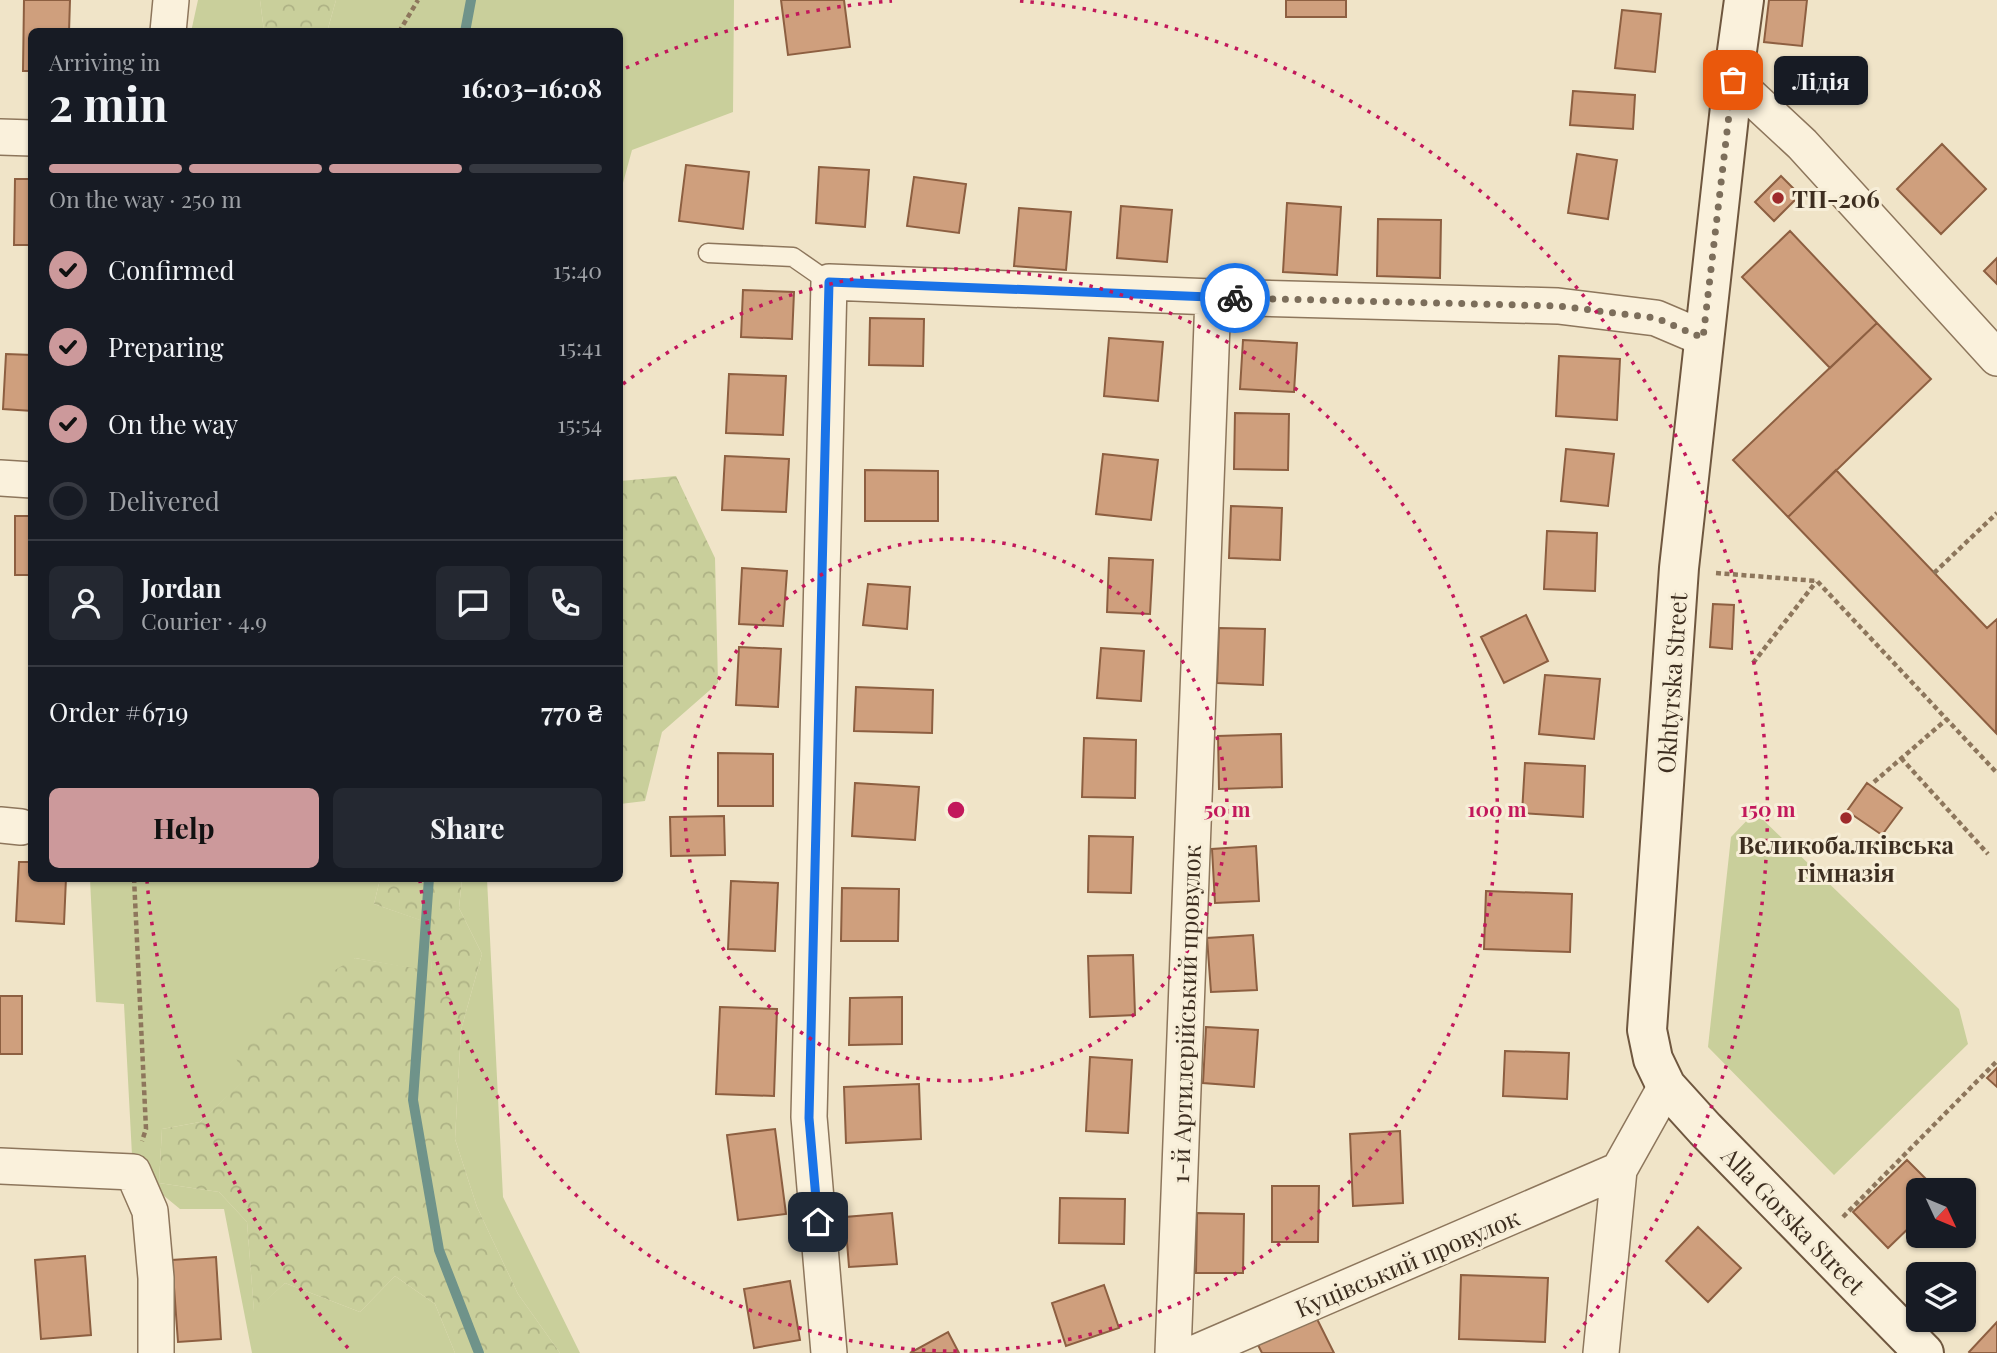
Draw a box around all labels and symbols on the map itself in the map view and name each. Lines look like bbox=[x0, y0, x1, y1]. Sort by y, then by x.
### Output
pin bbox=[1703, 50, 1763, 110]
callout: Лідія bbox=[1775, 56, 1870, 104]
place label: ТП-206 bbox=[1792, 182, 1880, 214]
marker: ТП-206 bbox=[1770, 190, 1786, 206]
courier bbox=[1200, 263, 1270, 333]
street label: Okhtyrska Street bbox=[1649, 591, 1693, 774]
text: 50 m bbox=[1203, 794, 1251, 822]
text: 100 m bbox=[1467, 794, 1527, 822]
text: 150 m bbox=[1741, 794, 1795, 822]
centre of rings bbox=[944, 798, 968, 822]
marker: Великобалківська гімназія bbox=[1838, 810, 1854, 826]
place label: Великобалківська гімназія bbox=[1738, 828, 1954, 888]
street label: 1-й Артилерійський провулок bbox=[1163, 844, 1207, 1184]
street label: Alla Gorska Street bbox=[1715, 1139, 1873, 1301]
north arrow bbox=[1906, 1178, 1976, 1248]
pin bbox=[788, 1192, 848, 1252]
street label: Куцівський провулок bbox=[1290, 1200, 1524, 1324]

